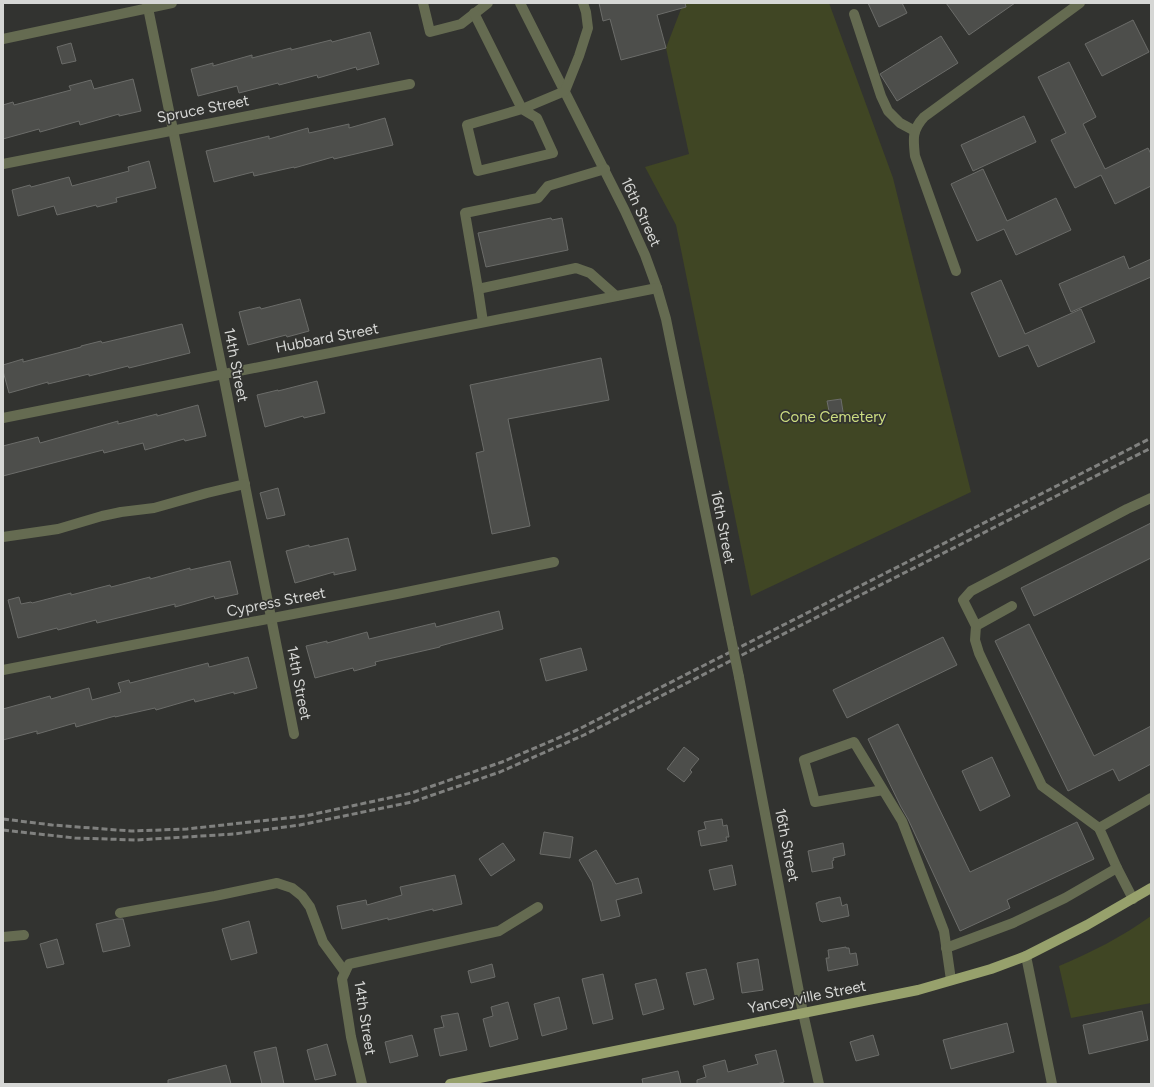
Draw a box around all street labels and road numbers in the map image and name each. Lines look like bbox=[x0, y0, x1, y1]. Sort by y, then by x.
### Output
street label: Spruce Street bbox=[155, 91, 251, 127]
street label: 16th Street bbox=[617, 174, 665, 250]
street label: Hubbard Street bbox=[274, 319, 380, 357]
street label: 14th Street bbox=[220, 326, 252, 404]
street label: 16th Street bbox=[707, 489, 739, 566]
street label: Cypress Street bbox=[225, 584, 327, 620]
street label: 14th Street bbox=[283, 644, 315, 722]
street label: 16th Street bbox=[771, 807, 803, 884]
street label: Yanceyville Street bbox=[746, 977, 868, 1017]
street label: 14th Street bbox=[350, 979, 380, 1057]

